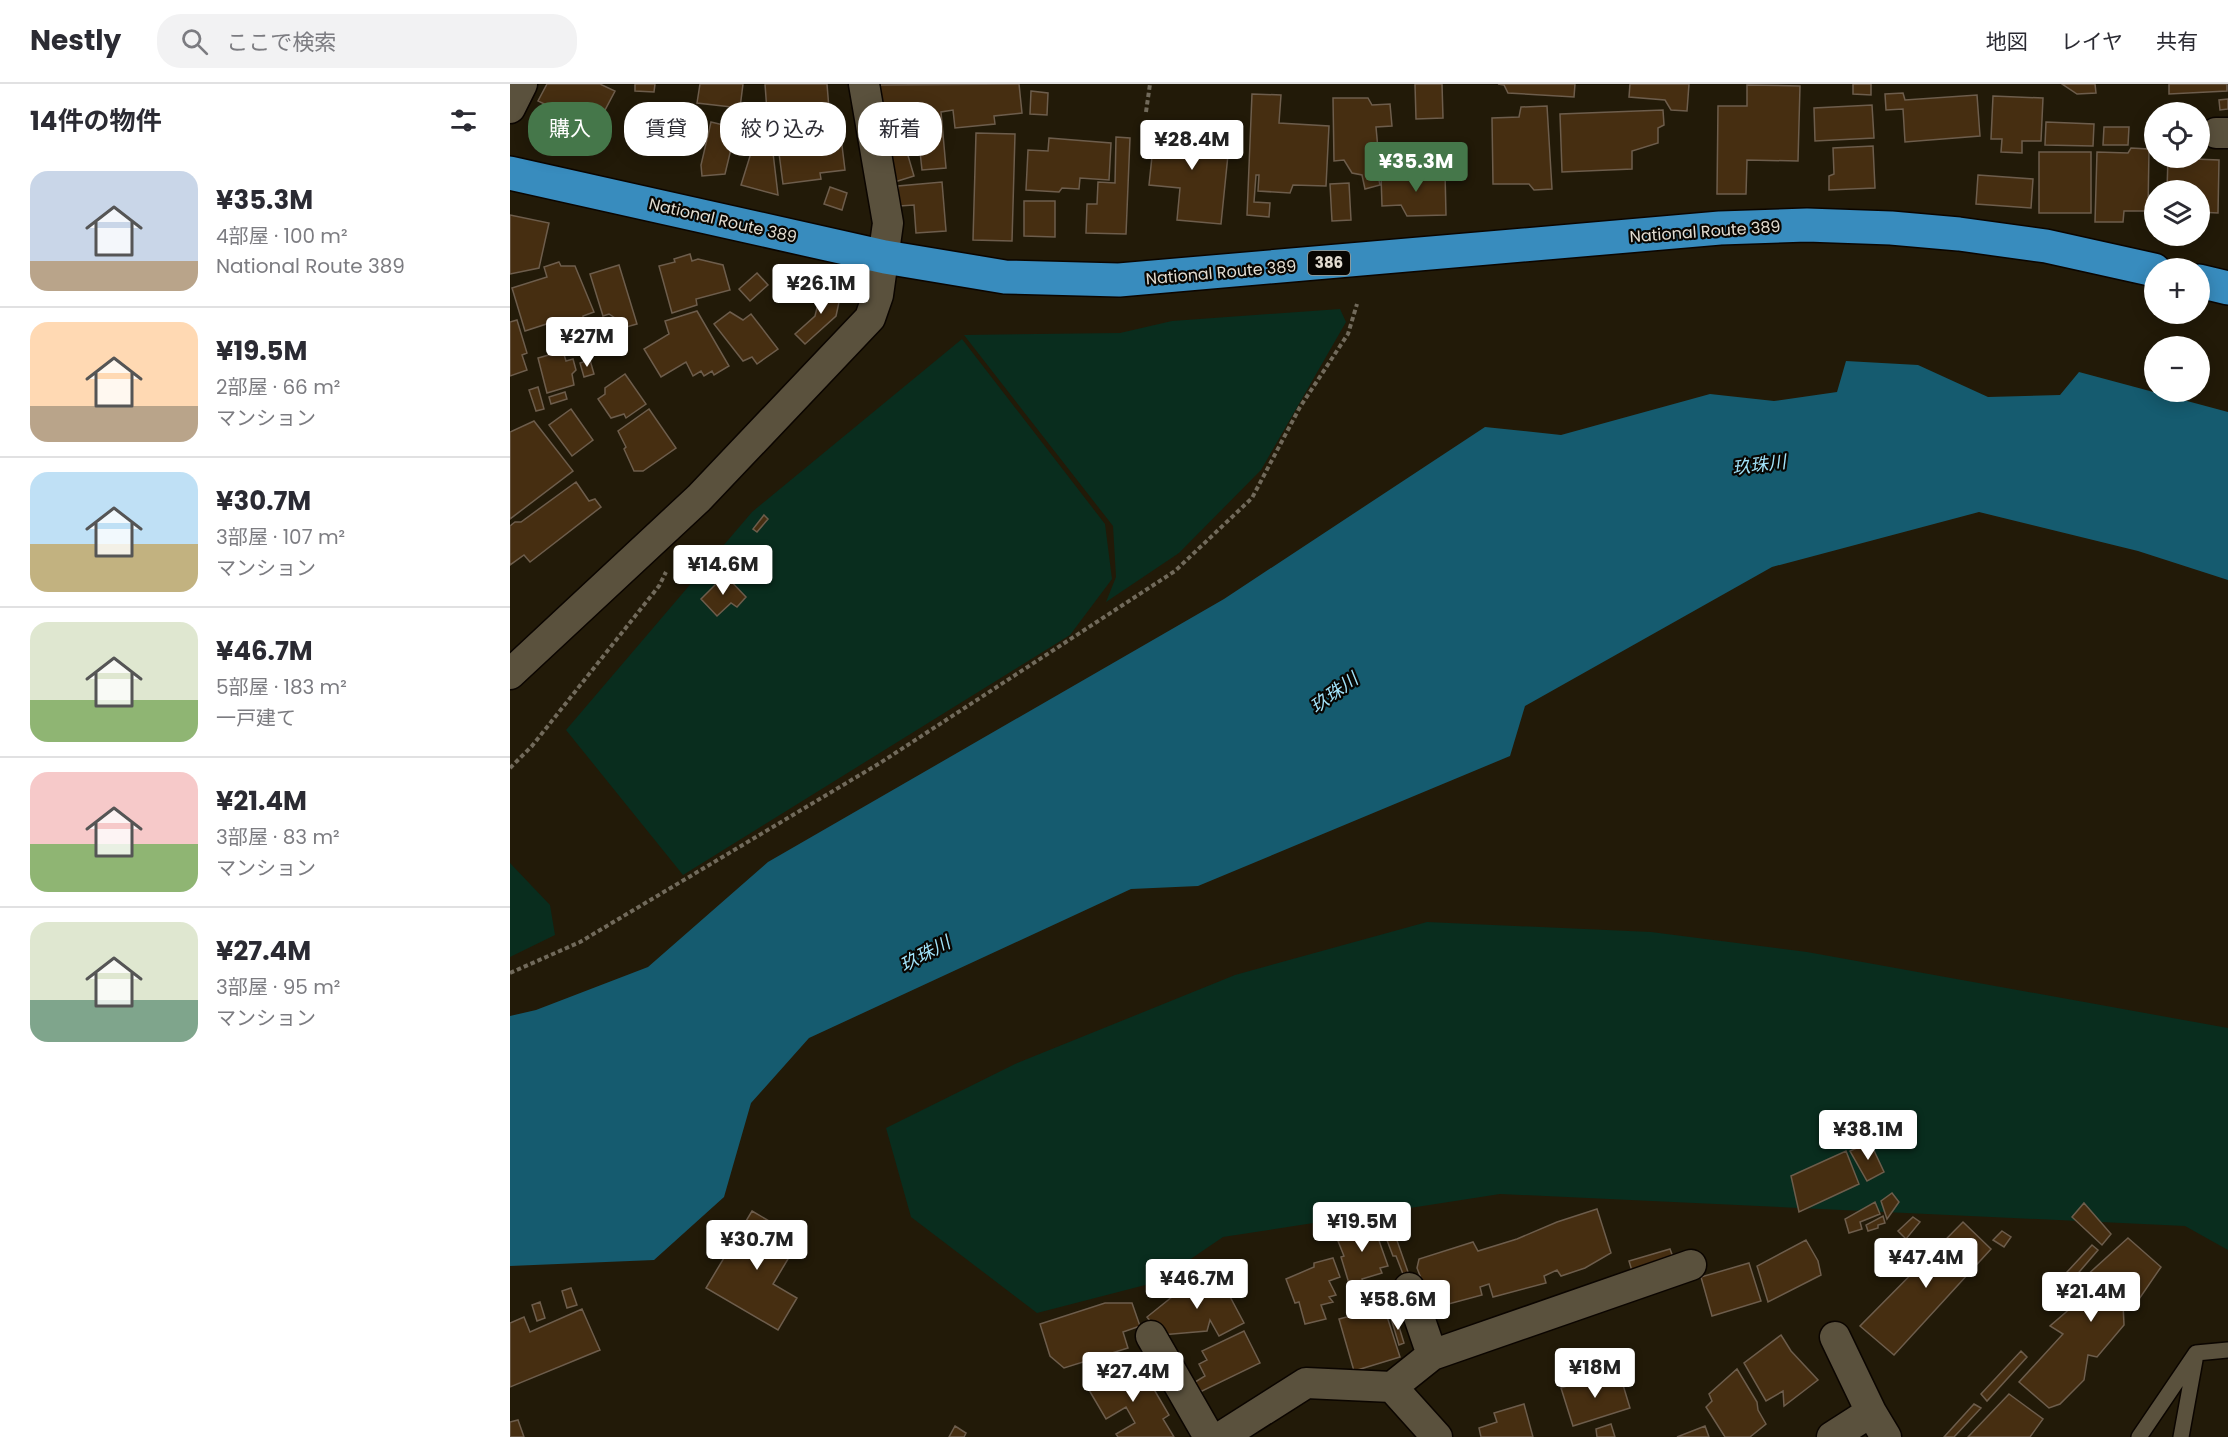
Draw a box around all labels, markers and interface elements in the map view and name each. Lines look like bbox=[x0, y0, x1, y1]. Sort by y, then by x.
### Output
search box bbox=[157, 14, 577, 68]
text: Nestly bbox=[30, 21, 121, 60]
icon: search bbox=[178, 25, 211, 58]
text: ここで検索 bbox=[226, 27, 336, 58]
text: 地図 bbox=[1986, 27, 2028, 56]
text: レイヤ bbox=[2061, 27, 2123, 56]
text: 共有 bbox=[2156, 27, 2198, 56]
chip: 購入 bbox=[528, 102, 612, 156]
chip: 賃貸 bbox=[624, 102, 708, 156]
chip: 絞り込み bbox=[720, 102, 846, 156]
chip: 新着 bbox=[858, 102, 942, 156]
map controls bbox=[2144, 102, 2210, 402]
button: locate bbox=[2144, 102, 2210, 168]
text: 14件の物件 bbox=[30, 103, 161, 139]
icon: filters bbox=[447, 104, 480, 137]
pin: ¥28.4M bbox=[1143, 120, 1241, 171]
text: ¥28.4M bbox=[1154, 125, 1230, 153]
pin: ¥35.3M bbox=[1367, 142, 1465, 193]
text: ¥35.3M bbox=[1379, 147, 1453, 175]
button: layers bbox=[2144, 180, 2210, 246]
text: ¥35.3M bbox=[216, 182, 313, 218]
street label: National Route 389 bbox=[647, 192, 799, 249]
icon: home bbox=[78, 195, 150, 267]
street label: National Route 389 bbox=[1629, 215, 1781, 248]
text: 4部屋 · 100 m² bbox=[216, 222, 348, 250]
road number: 386 bbox=[1308, 251, 1350, 275]
text: National Route 389 bbox=[216, 252, 405, 280]
street label: National Route 389 bbox=[1145, 254, 1297, 291]
button: + bbox=[2144, 258, 2210, 324]
pin: ¥26.1M bbox=[772, 264, 870, 315]
text: ¥26.1M bbox=[786, 269, 856, 297]
pin: ¥27M bbox=[551, 317, 623, 368]
text: ¥27M bbox=[560, 322, 614, 350]
text: ¥19.5M bbox=[216, 333, 307, 369]
button: − bbox=[2144, 336, 2210, 402]
icon: home bbox=[78, 346, 150, 418]
text: 2部屋 · 66 m² bbox=[216, 373, 340, 401]
text: マンション bbox=[216, 404, 316, 432]
water label: 玖珠川 bbox=[1731, 449, 1789, 480]
text: ¥30.7M bbox=[216, 483, 311, 519]
icon: home bbox=[78, 496, 150, 568]
text: 3部屋 · 107 m² bbox=[216, 523, 345, 551]
pin: ¥14.6M bbox=[674, 545, 772, 596]
text: ¥14.6M bbox=[687, 550, 759, 578]
text: マンション bbox=[216, 554, 316, 582]
text: ¥46.7M bbox=[216, 633, 313, 669]
icon: home bbox=[78, 646, 150, 718]
water label: 玖珠川 bbox=[1305, 665, 1365, 719]
text: 5部屋 · 183 m² bbox=[216, 673, 347, 701]
text: 一戸建て bbox=[216, 704, 296, 732]
text: ¥21.4M bbox=[216, 783, 307, 819]
icon: home bbox=[78, 796, 150, 868]
text: 3部屋 · 83 m² bbox=[216, 823, 340, 851]
text: マンション bbox=[216, 854, 316, 882]
water label: 玖珠川 bbox=[895, 929, 956, 977]
text: ¥27.4M bbox=[216, 933, 311, 969]
icon: home bbox=[78, 946, 150, 1018]
text: 3部屋 · 95 m² bbox=[216, 973, 340, 1001]
text: マンション bbox=[216, 1004, 316, 1032]
pin: ¥38.1M bbox=[1819, 1110, 1917, 1161]
text: ¥38.1M bbox=[1833, 1115, 1903, 1143]
pin: ¥19.5M bbox=[1313, 1202, 1411, 1253]
text: ¥19.5M bbox=[1327, 1207, 1397, 1235]
pin: ¥30.7M bbox=[708, 1220, 806, 1271]
text: ¥30.7M bbox=[720, 1225, 794, 1253]
pin: ¥47.4M bbox=[1877, 1238, 1975, 1289]
text: ¥47.4M bbox=[1888, 1243, 1964, 1271]
pin: ¥46.7M bbox=[1148, 1259, 1246, 1310]
text: ¥46.7M bbox=[1160, 1264, 1234, 1292]
pin: ¥21.4M bbox=[2042, 1272, 2140, 1323]
text: ¥21.4M bbox=[2056, 1277, 2126, 1305]
pin: ¥58.6M bbox=[1349, 1280, 1447, 1331]
text: ¥58.6M bbox=[1360, 1285, 1436, 1313]
pin: ¥18M bbox=[1559, 1348, 1631, 1399]
pin: ¥27.4M bbox=[1084, 1352, 1182, 1403]
text: ¥18M bbox=[1569, 1353, 1621, 1381]
text: ¥27.4M bbox=[1096, 1357, 1170, 1385]

